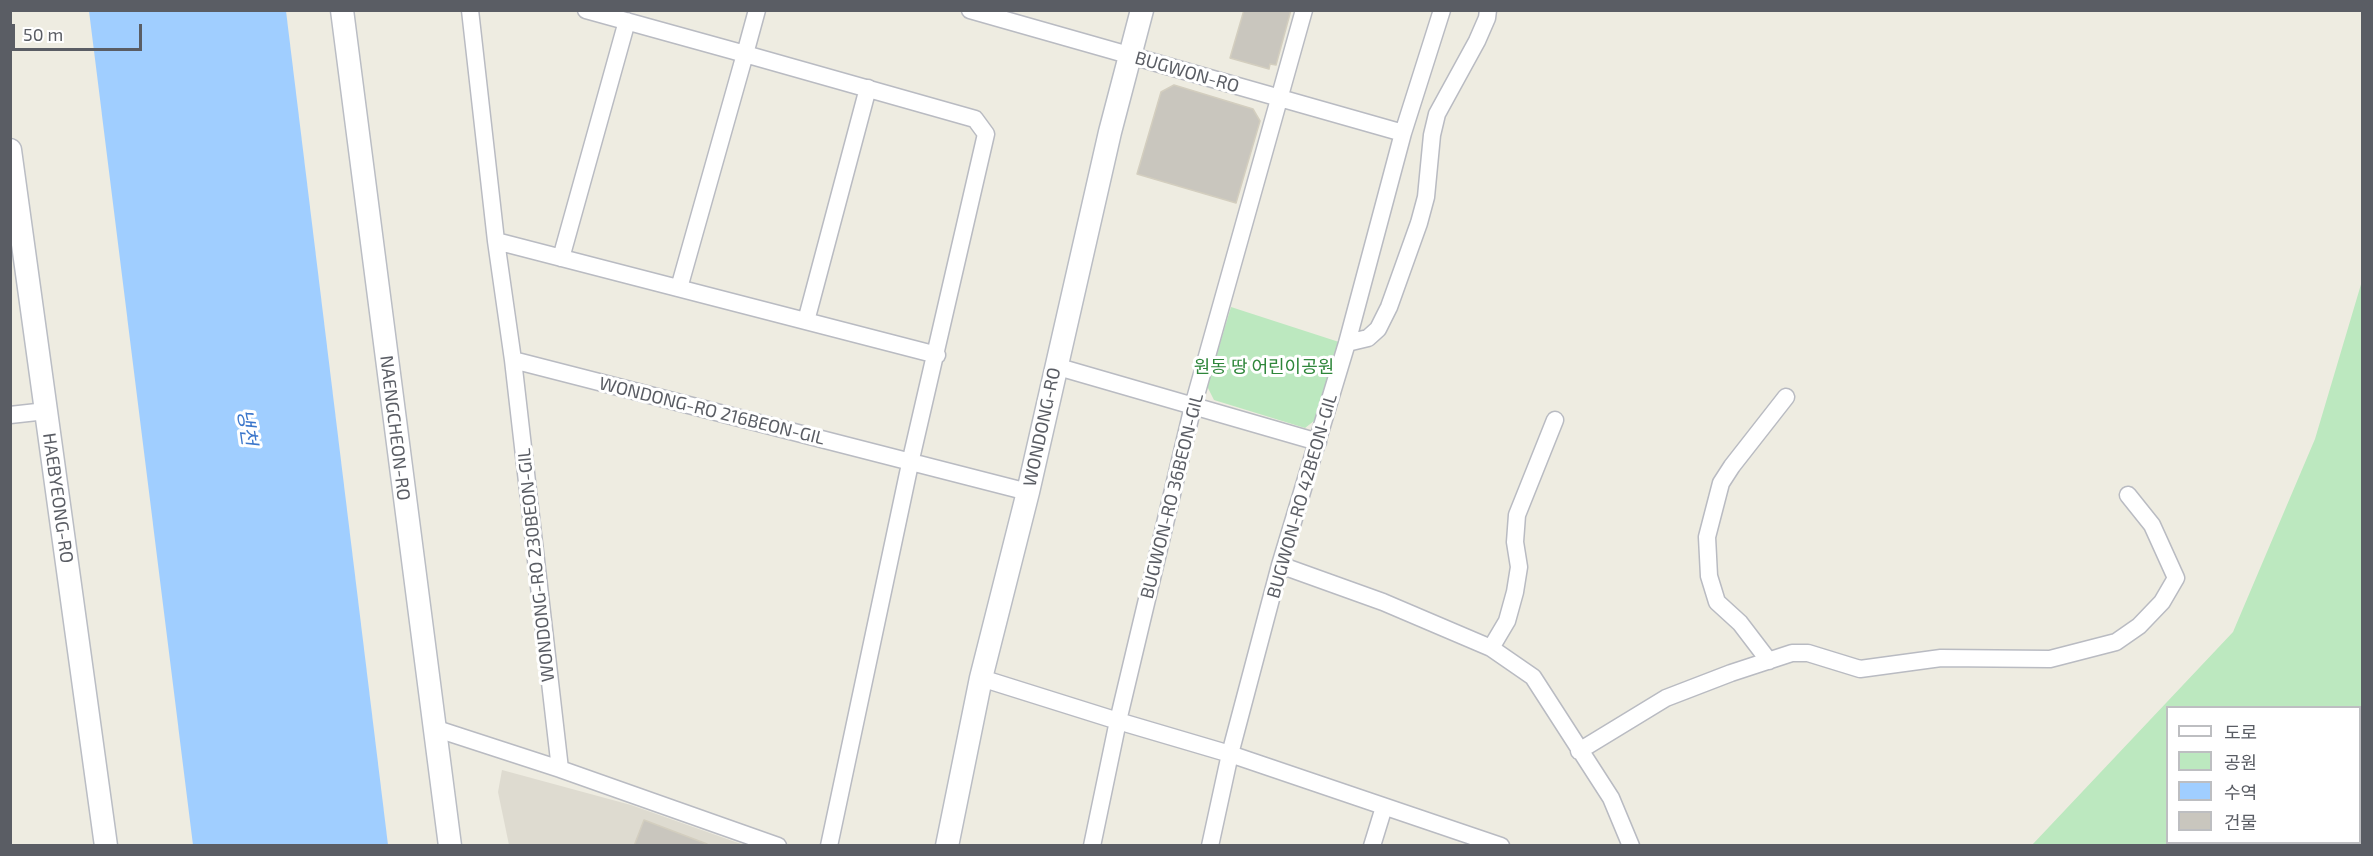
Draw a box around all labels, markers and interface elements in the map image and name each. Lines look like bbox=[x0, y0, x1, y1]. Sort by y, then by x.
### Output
scale bar bbox=[15, 12, 146, 50]
text: 50 m bbox=[23, 23, 63, 45]
street label: BUGWON-RO bbox=[1132, 47, 1242, 97]
street label: NAENGCHEON-RO bbox=[375, 354, 415, 502]
park label: 원동 땅 어린이공원 bbox=[1194, 356, 1334, 378]
street label: WONDONG-RO bbox=[1019, 366, 1065, 488]
street label: WONDONG-RO 216BEON-GIL bbox=[597, 372, 827, 450]
street label: BUGWON-RO 36BEON-GIL bbox=[1136, 391, 1208, 601]
street label: BUGWON-RO 42BEON-GIL bbox=[1262, 391, 1342, 601]
water label: 냉천 bbox=[233, 407, 261, 447]
street label: HAEBYEONG-RO bbox=[38, 431, 78, 565]
street label: WONDONG-RO 230BEON-GIL bbox=[513, 447, 559, 683]
legend bbox=[2166, 706, 2361, 844]
text: 도로 bbox=[2224, 721, 2257, 743]
text: 공원 bbox=[2224, 751, 2257, 773]
text: 수역 bbox=[2224, 781, 2257, 803]
text: 건물 bbox=[2224, 811, 2257, 833]

